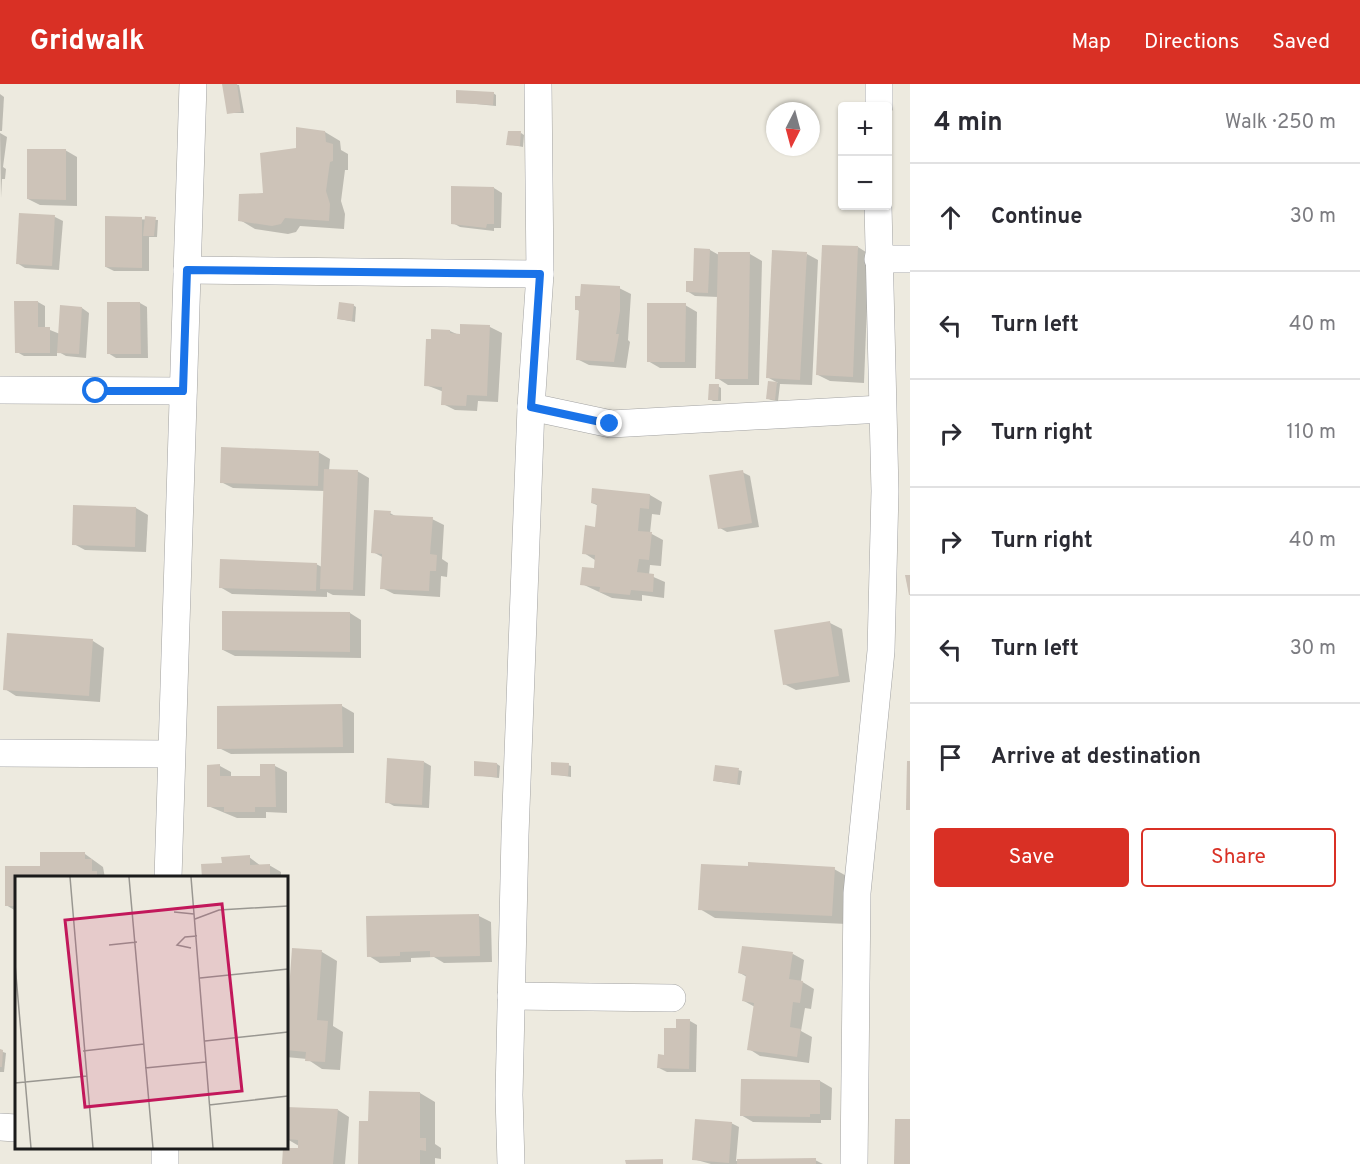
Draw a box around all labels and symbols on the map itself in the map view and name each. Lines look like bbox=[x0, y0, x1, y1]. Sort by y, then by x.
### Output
north arrow bbox=[766, 102, 820, 156]
route start bbox=[82, 377, 108, 403]
route end bbox=[596, 410, 622, 436]
inset map bbox=[15, 876, 288, 1149]

